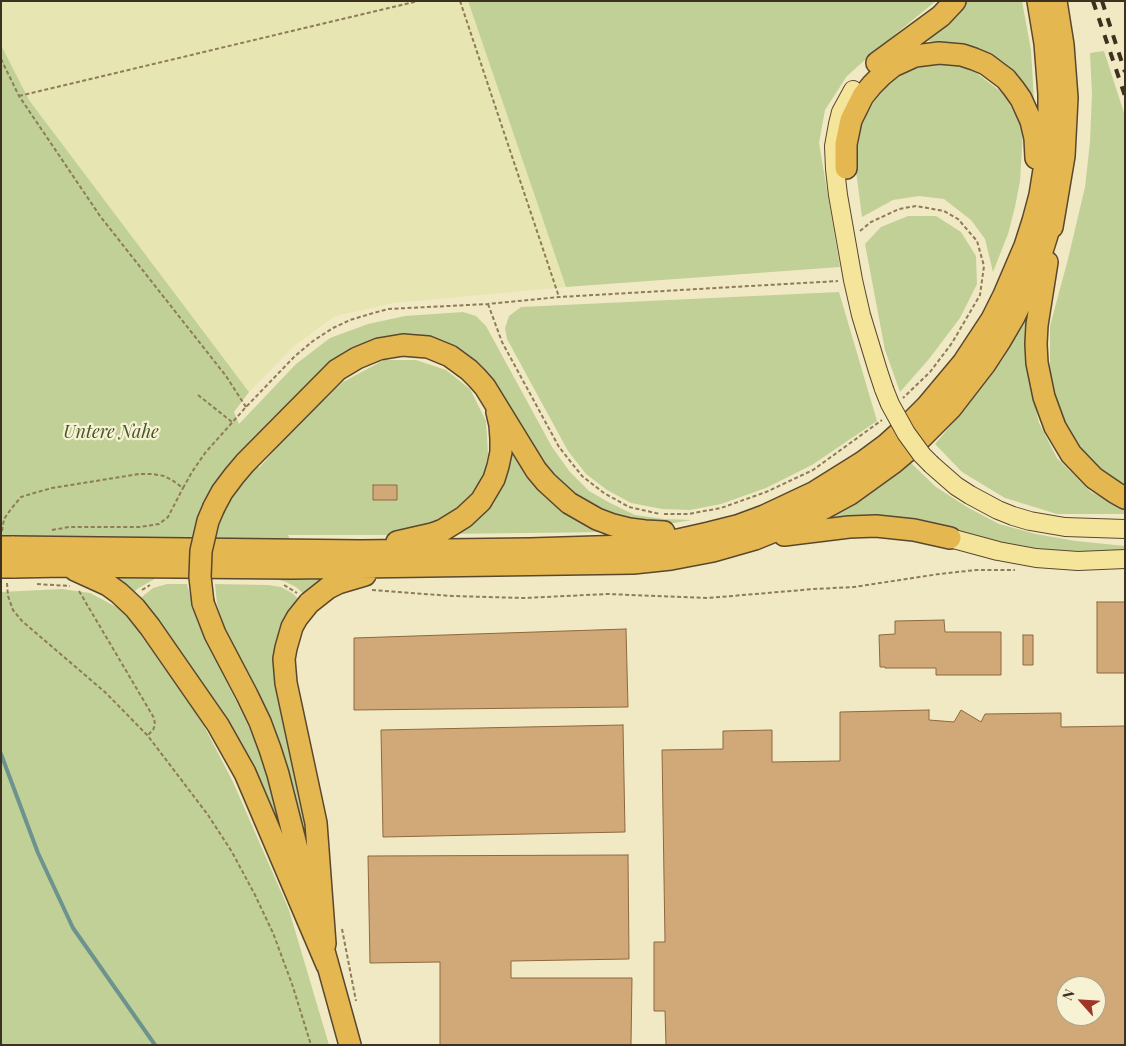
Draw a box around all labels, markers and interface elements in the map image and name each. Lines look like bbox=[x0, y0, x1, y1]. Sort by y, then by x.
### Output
park label: Untere Nahe bbox=[63, 421, 159, 443]
north arrow bbox=[1056, 976, 1106, 1026]
text: N bbox=[1057, 986, 1079, 1003]

